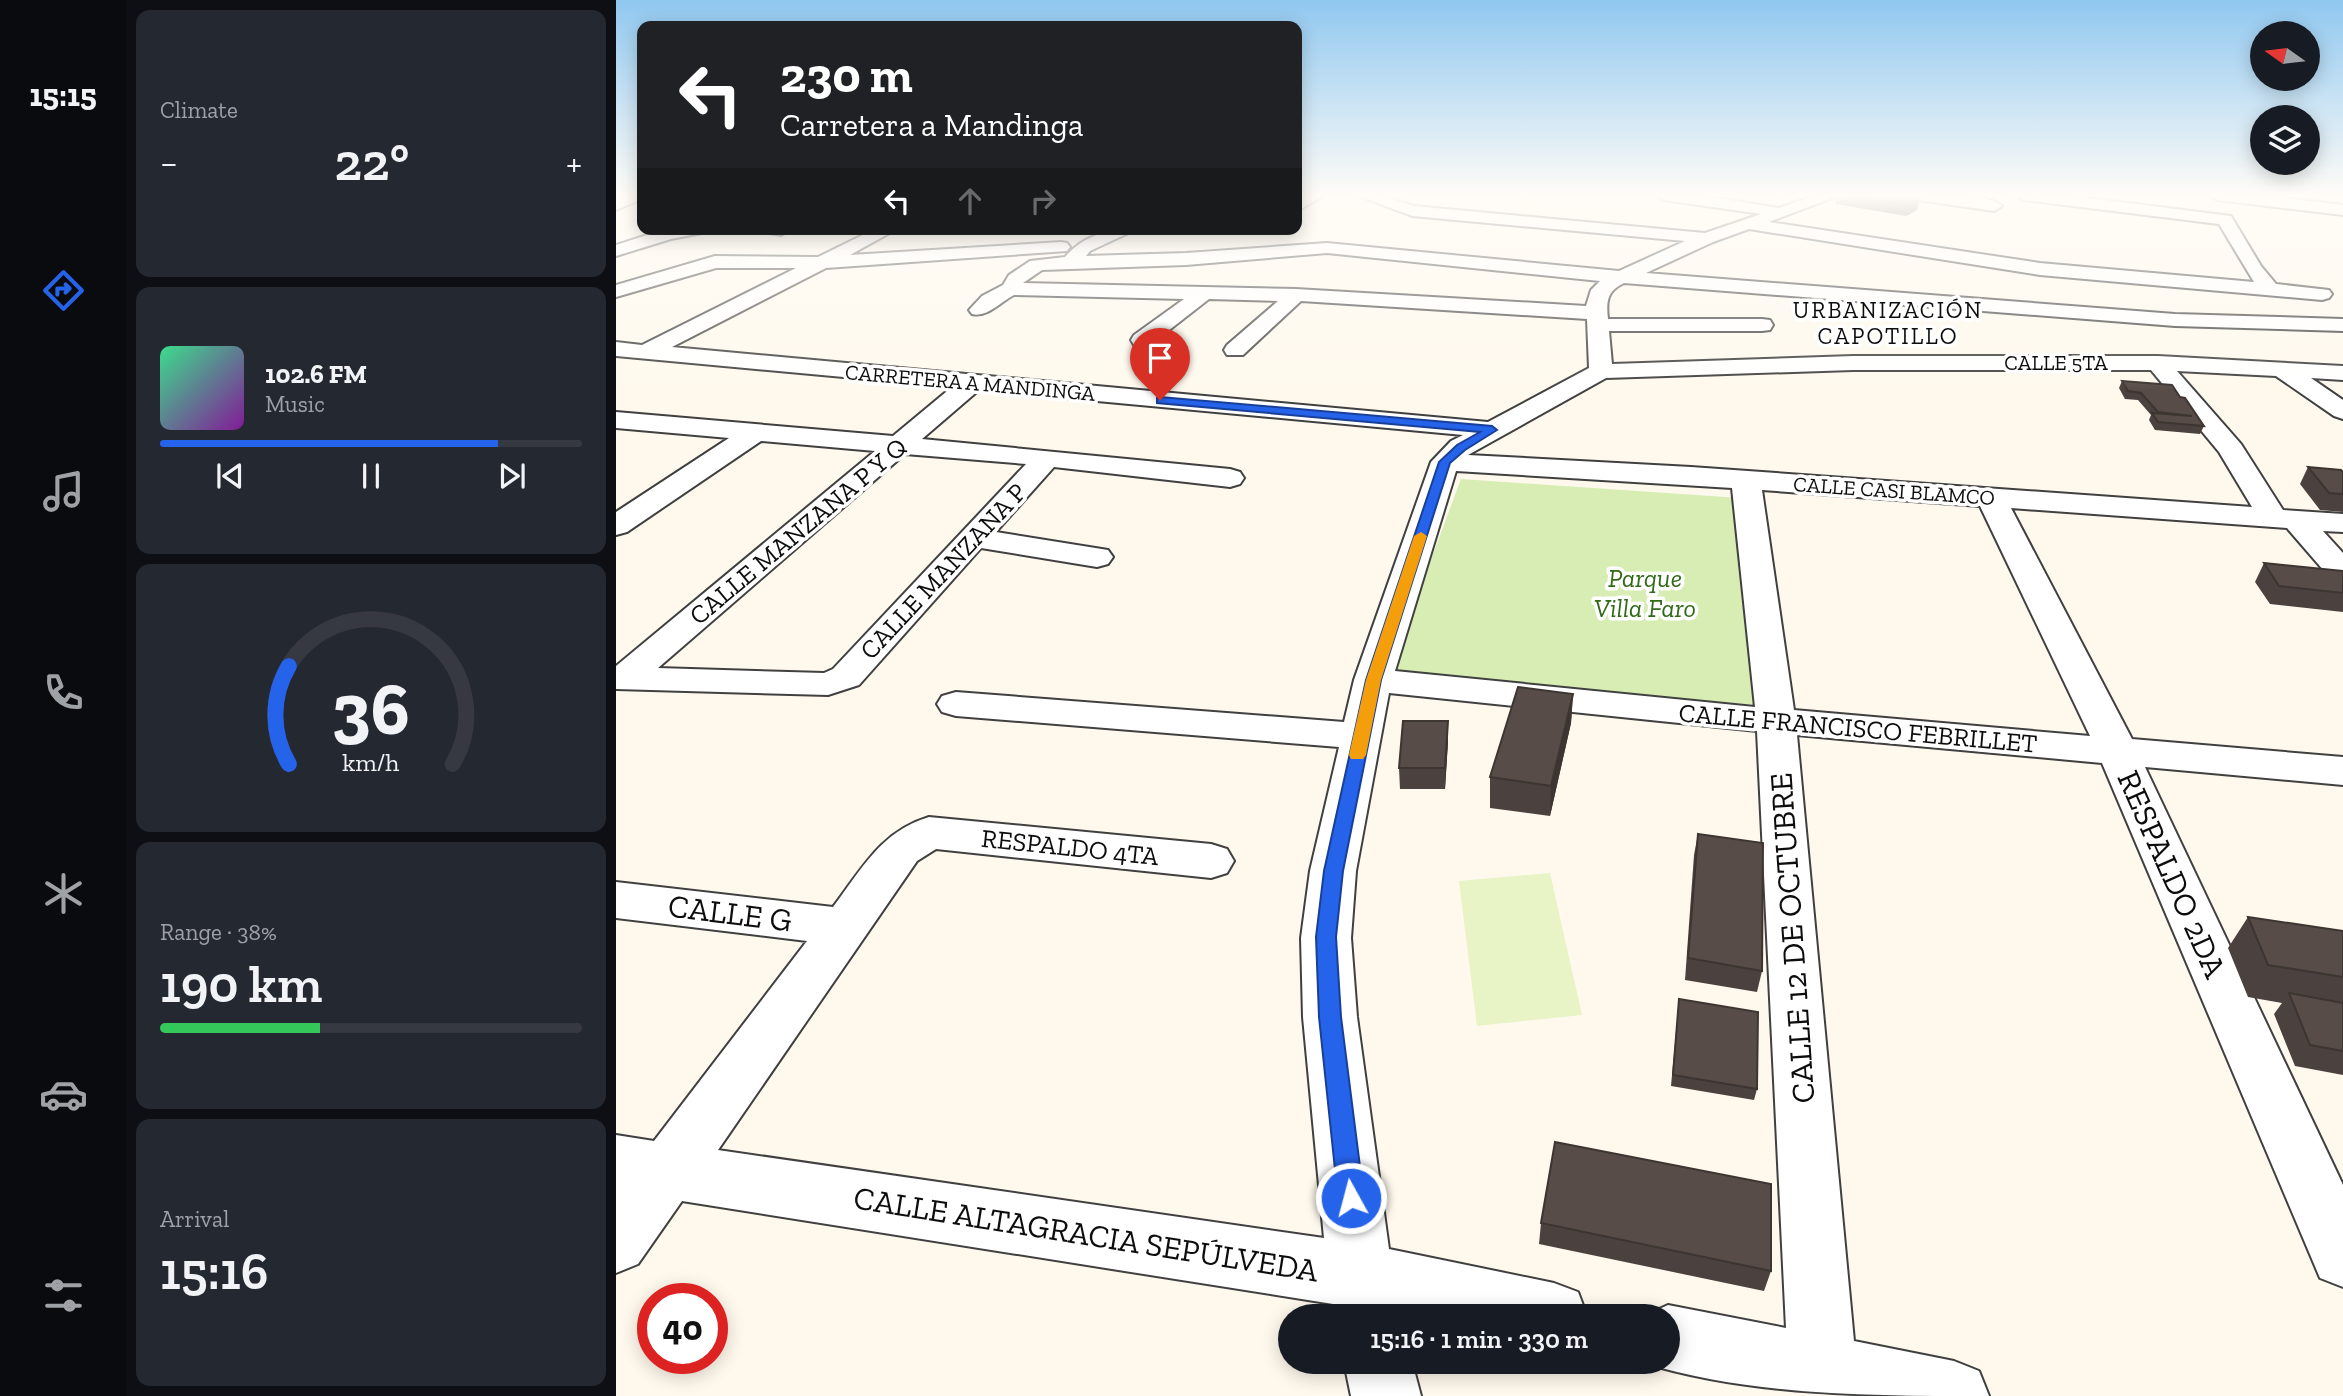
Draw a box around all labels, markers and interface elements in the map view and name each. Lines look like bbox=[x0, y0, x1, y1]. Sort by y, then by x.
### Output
north arrow bbox=[2250, 21, 2320, 91]
map controls bbox=[2250, 21, 2320, 175]
text: 230 m bbox=[780, 46, 913, 105]
icon: left bbox=[665, 49, 756, 140]
text: 15:15 bbox=[29, 76, 97, 114]
text: Climate bbox=[160, 96, 238, 124]
button: layers bbox=[2250, 105, 2320, 175]
text: Carretera a Mandinga bbox=[780, 106, 1083, 144]
text: 22° bbox=[335, 131, 409, 193]
text: − bbox=[160, 140, 178, 186]
text: + bbox=[566, 140, 582, 186]
icon: left bbox=[878, 182, 916, 220]
icon: ahead bbox=[951, 182, 989, 220]
icon: right bbox=[1024, 182, 1062, 220]
icon: directions bbox=[39, 266, 88, 315]
district label: URBANIZACIÓN CAPOTILLO bbox=[1793, 296, 1983, 350]
pin bbox=[1130, 328, 1190, 400]
icon: arrive bbox=[1141, 339, 1179, 377]
street label: CALLE 5TA bbox=[2004, 350, 2108, 375]
text: 102.6 FM bbox=[265, 358, 367, 390]
street label: CARRETERA A MANDINGA bbox=[844, 359, 1096, 406]
text: Music bbox=[265, 390, 325, 418]
street label: CALLE MANZANA P Y Q bbox=[683, 431, 913, 631]
icon: previous bbox=[211, 457, 249, 495]
icon: pause bbox=[352, 457, 390, 495]
icon: next bbox=[493, 457, 531, 495]
icon: music bbox=[39, 467, 88, 516]
street label: CALLE CASI BLAMCO bbox=[1792, 471, 1996, 510]
street label: CALLE MANZANA P bbox=[853, 476, 1033, 666]
park label: Parque Villa Faro bbox=[1594, 562, 1696, 624]
text: 36 bbox=[332, 665, 410, 753]
icon: phone bbox=[39, 668, 88, 717]
street label: CALLE FRANCISCO FEBRILLET bbox=[1677, 696, 2039, 760]
text: km/h bbox=[342, 747, 400, 777]
street label: RESPALDO 2DA bbox=[2109, 765, 2235, 984]
street label: CALLE 12 DE OCTUBRE bbox=[1761, 771, 1823, 1105]
street label: RESPALDO 4TA bbox=[980, 822, 1161, 872]
icon: climate bbox=[39, 869, 88, 918]
street label: CALLE G bbox=[666, 887, 794, 939]
text: Range · 38% bbox=[160, 918, 277, 946]
text: 190 km bbox=[160, 953, 322, 1015]
icon: car bbox=[39, 1070, 88, 1119]
position arrow bbox=[1314, 1161, 1388, 1235]
street label: CALLE ALTAGRACIA SEPÚLVEDA bbox=[851, 1178, 1321, 1290]
text: Arrival bbox=[160, 1205, 229, 1233]
text: 15:16 bbox=[160, 1240, 268, 1302]
icon: filters bbox=[39, 1271, 88, 1320]
speed limit sign: 40 bbox=[637, 1283, 728, 1374]
text: 15:16 · 1 min · 330 m bbox=[1370, 1323, 1588, 1355]

